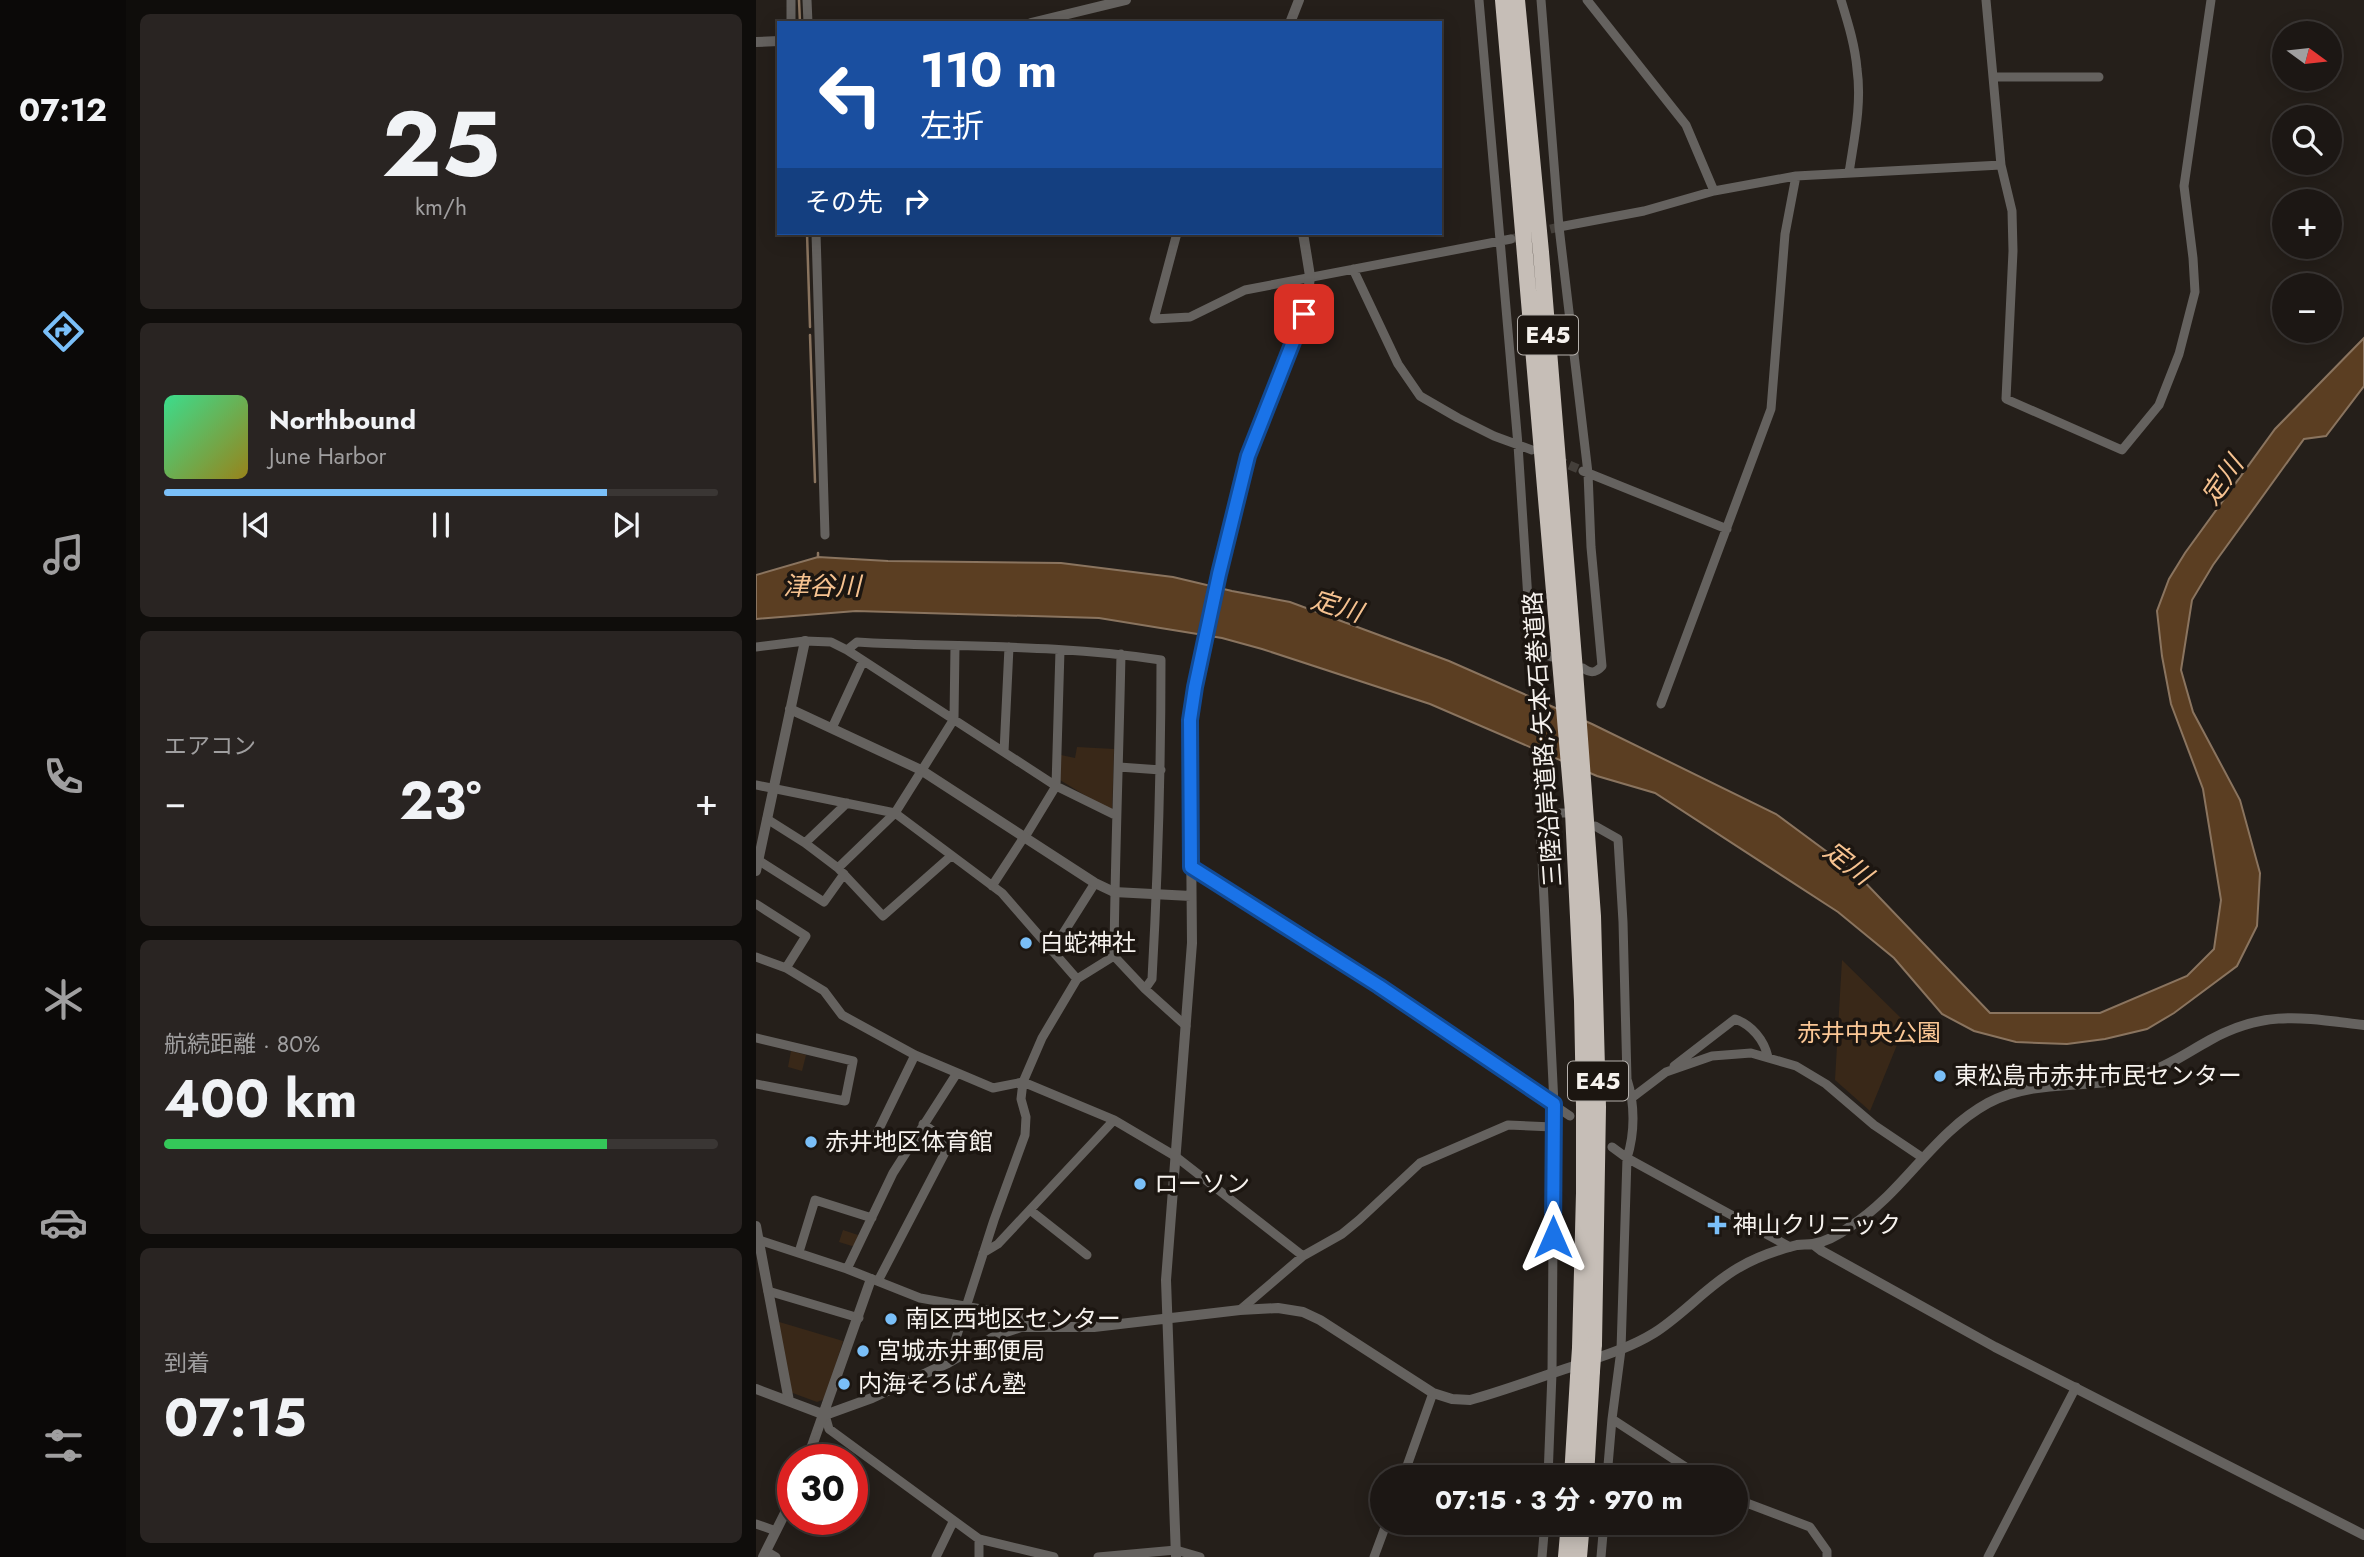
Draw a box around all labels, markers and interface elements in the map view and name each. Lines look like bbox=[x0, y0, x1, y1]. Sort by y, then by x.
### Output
north arrow bbox=[2272, 21, 2342, 91]
map controls bbox=[2272, 21, 2342, 343]
text: 110 m bbox=[920, 35, 1057, 105]
icon: left bbox=[805, 49, 896, 140]
text: 25 bbox=[382, 79, 500, 210]
text: 07:12 bbox=[19, 87, 107, 133]
text: 左折 bbox=[920, 103, 984, 149]
button: search bbox=[2272, 105, 2342, 175]
icon: right bbox=[897, 182, 935, 220]
text: その先 bbox=[805, 183, 883, 221]
button: + bbox=[2272, 189, 2342, 259]
text: km/h bbox=[415, 190, 467, 224]
button: − bbox=[2272, 273, 2342, 343]
pin bbox=[1274, 284, 1334, 344]
icon: arrive bbox=[1285, 295, 1323, 333]
icon: directions bbox=[39, 307, 88, 356]
road number: E45 bbox=[1518, 316, 1578, 354]
text: Northbound bbox=[269, 401, 416, 439]
text: June Harbor bbox=[269, 439, 386, 473]
water label: 定川 bbox=[2192, 445, 2254, 512]
icon: previous bbox=[237, 506, 275, 544]
icon: pause bbox=[422, 506, 460, 544]
icon: next bbox=[607, 506, 645, 544]
icon: music bbox=[39, 530, 88, 579]
water label: 津谷川 bbox=[783, 567, 864, 605]
water label: 定川 bbox=[1307, 580, 1370, 633]
street label: 三陸沿岸道路;矢本石巻道路 bbox=[1515, 590, 1570, 888]
text: エアコン bbox=[164, 729, 256, 763]
icon: phone bbox=[39, 752, 88, 801]
text: 23° bbox=[400, 763, 481, 839]
text: − bbox=[164, 774, 186, 829]
text: + bbox=[695, 774, 718, 829]
water label: 定川 bbox=[1816, 832, 1883, 896]
place label: 白蛇神社 bbox=[1040, 925, 1136, 960]
marker: 白蛇神社 bbox=[1018, 935, 1034, 951]
icon: climate bbox=[39, 975, 88, 1024]
park label: 赤井中央公園 bbox=[1797, 1015, 1941, 1050]
text: 航続距離 · 80% bbox=[164, 1027, 320, 1061]
place label: 東松島市赤井市民センター bbox=[1954, 1058, 2242, 1093]
text: 400 km bbox=[164, 1061, 357, 1137]
road number: E45 bbox=[1568, 1062, 1628, 1100]
marker: 東松島市赤井市民センター bbox=[1932, 1068, 1948, 1084]
place label: 赤井地区体育館 bbox=[825, 1124, 993, 1159]
marker: 赤井地区体育館 bbox=[803, 1134, 819, 1150]
place label: ローソン bbox=[1154, 1166, 1250, 1201]
marker: ローソン bbox=[1132, 1176, 1148, 1192]
icon: car bbox=[39, 1198, 88, 1247]
position arrow bbox=[1516, 1200, 1590, 1274]
place label: 神山クリニック bbox=[1733, 1207, 1901, 1242]
marker: 神山クリニック bbox=[1707, 1215, 1727, 1235]
place label: 南区西地区センター bbox=[905, 1301, 1121, 1336]
marker: 南区西地区センター bbox=[883, 1311, 899, 1327]
place label: 宮城赤井郵便局 bbox=[877, 1333, 1045, 1368]
marker: 宮城赤井郵便局 bbox=[855, 1343, 871, 1359]
text: 到着 bbox=[164, 1346, 210, 1380]
place label: 内海そろばん塾 bbox=[858, 1366, 1026, 1401]
marker: 内海そろばん塾 bbox=[836, 1376, 852, 1392]
text: 07:15 bbox=[164, 1380, 307, 1456]
icon: filters bbox=[39, 1421, 88, 1470]
speed limit sign: 30 bbox=[777, 1444, 868, 1535]
text: 07:15 · 3 分 · 970 m bbox=[1435, 1481, 1683, 1519]

